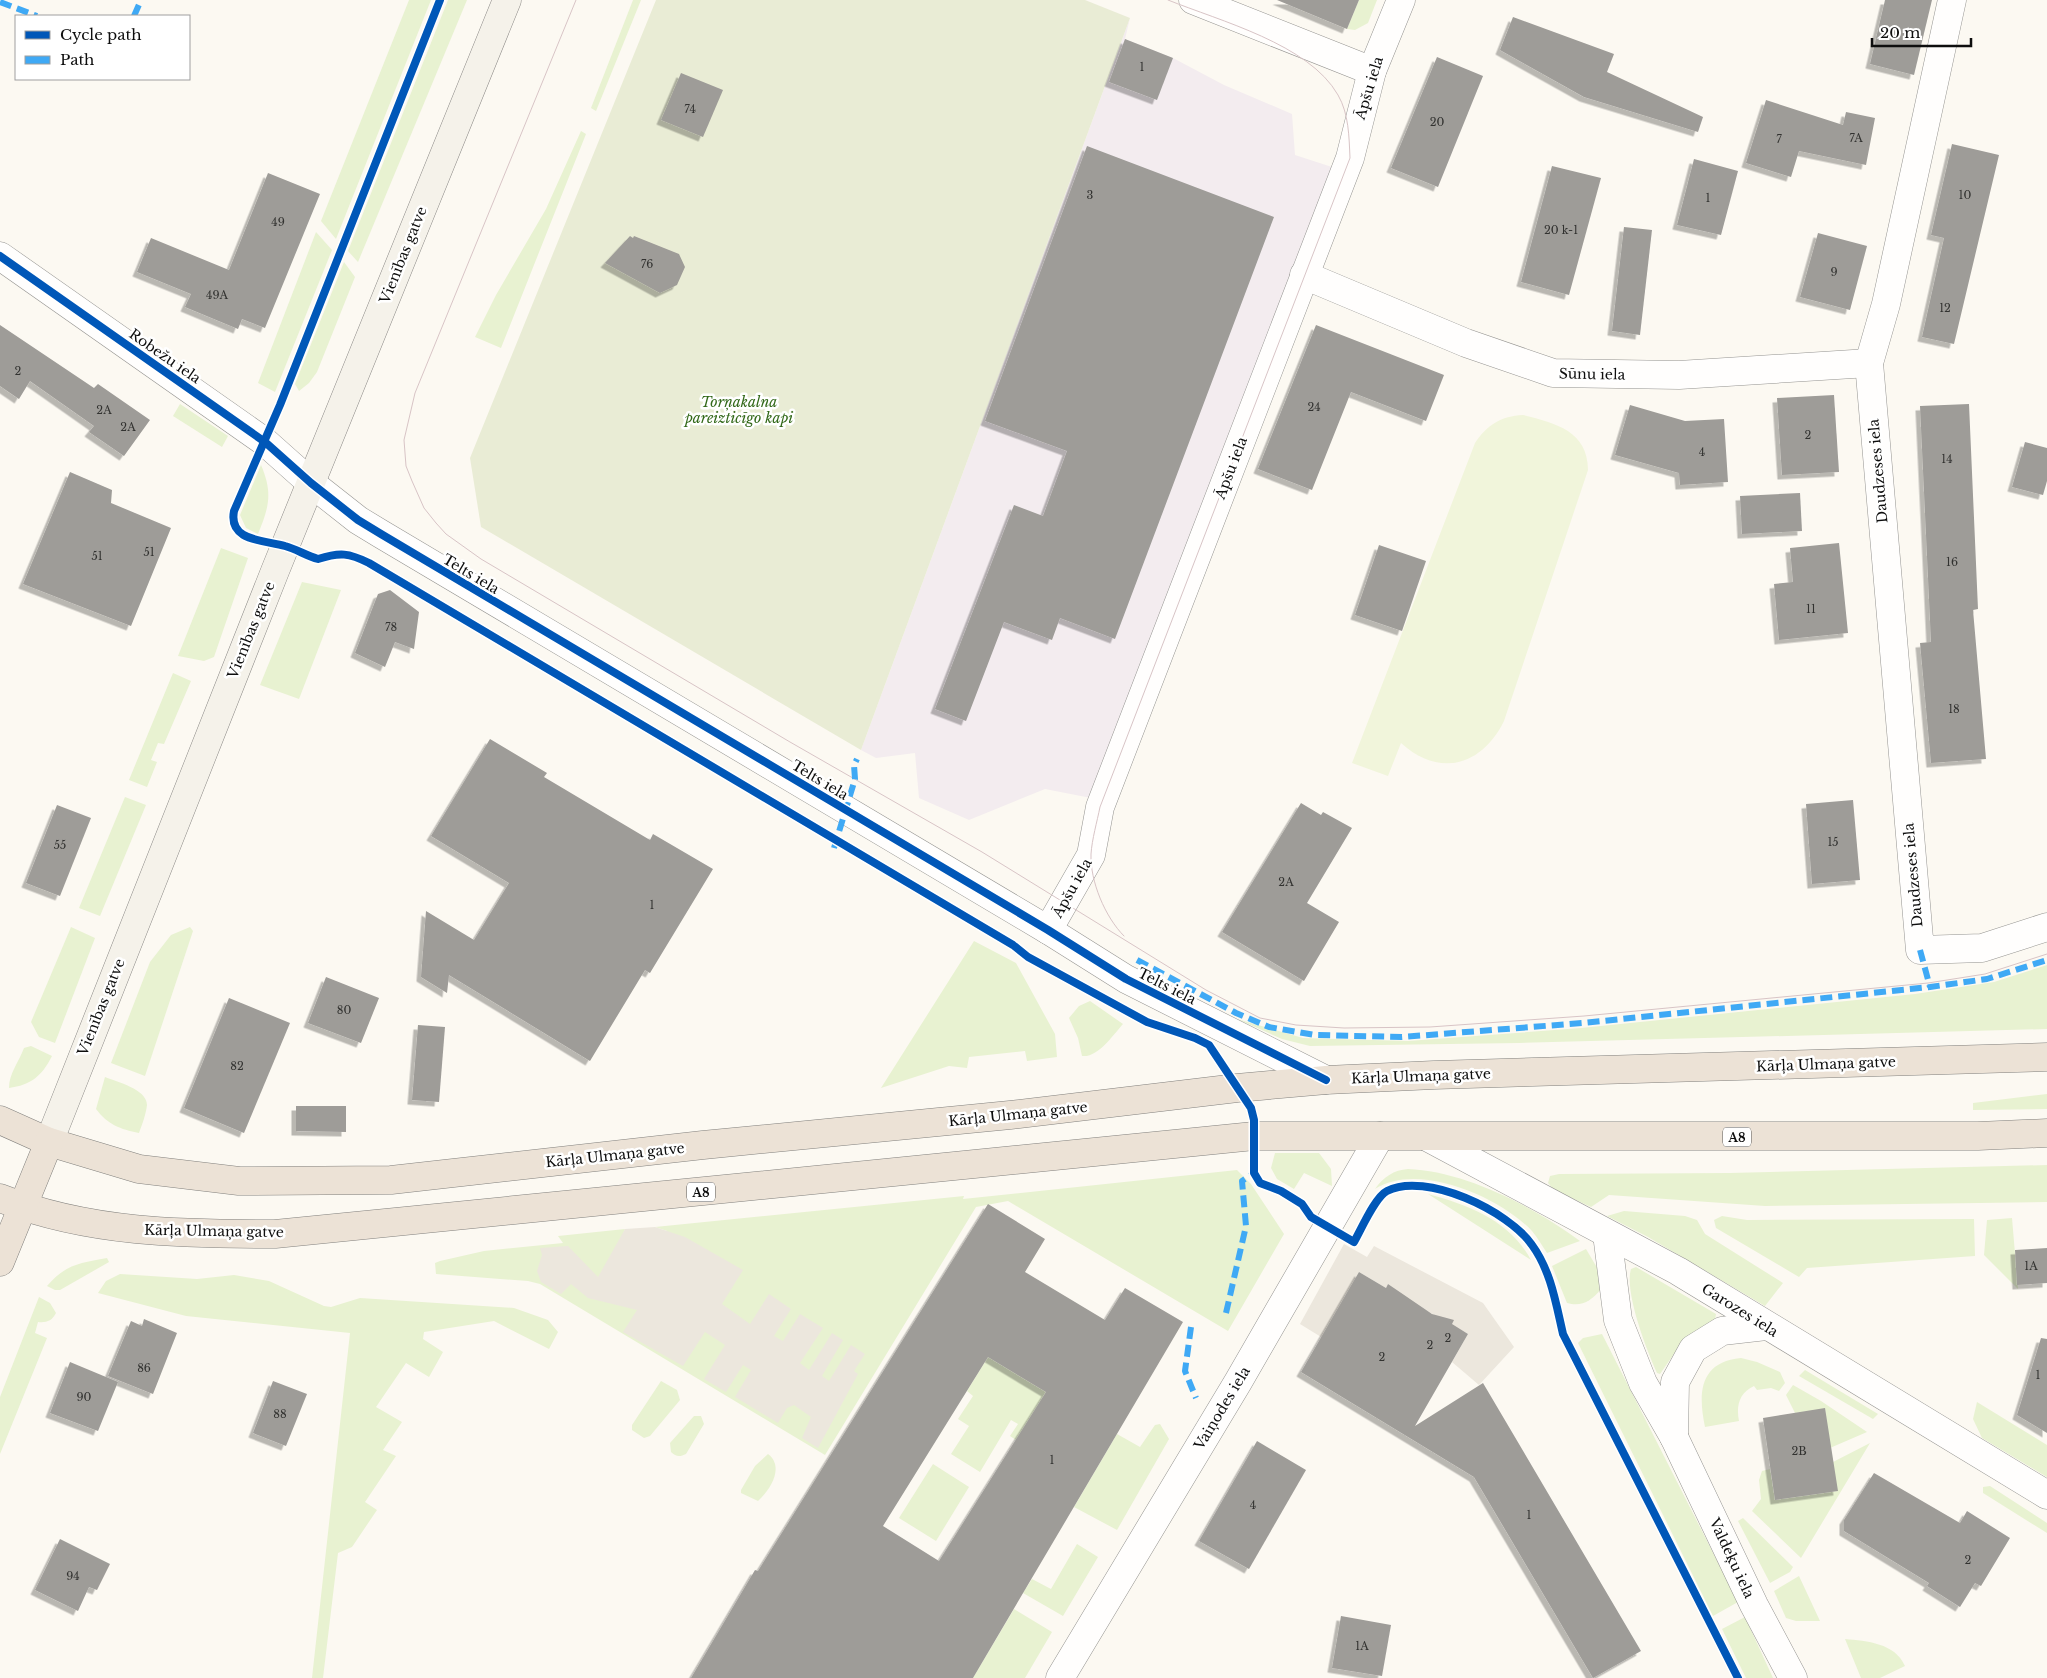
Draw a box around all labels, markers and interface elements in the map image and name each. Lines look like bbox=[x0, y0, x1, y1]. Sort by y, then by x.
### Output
legend bbox=[15, 15, 190, 80]
scale bar bbox=[1872, 15, 1971, 47]
text: 20 m bbox=[1880, 23, 1920, 42]
text: Cycle path bbox=[60, 25, 142, 44]
text: Path bbox=[60, 50, 94, 69]
street label: Āpšu iela bbox=[1351, 54, 1387, 123]
house number: 1 bbox=[1140, 60, 1145, 74]
house number: 74 bbox=[684, 102, 696, 116]
house number: 20 bbox=[1430, 115, 1444, 129]
house number: 7A bbox=[1849, 131, 1863, 145]
house number: 7 bbox=[1776, 132, 1782, 146]
house number: 3 bbox=[1087, 188, 1094, 202]
house number: 10 bbox=[1959, 188, 1972, 202]
house number: 1 bbox=[1706, 191, 1711, 205]
street label: Vienības gatve bbox=[375, 204, 431, 307]
house number: 49 bbox=[271, 215, 285, 229]
house number: 20 k-1 bbox=[1544, 223, 1578, 237]
house number: 76 bbox=[641, 257, 653, 271]
house number: 9 bbox=[1830, 265, 1838, 279]
house number: 49A bbox=[206, 288, 228, 302]
house number: 12 bbox=[1939, 301, 1951, 315]
street label: Robežu iela bbox=[126, 325, 205, 387]
house number: 2 bbox=[15, 364, 22, 378]
street label: Sūnu iela bbox=[1559, 364, 1626, 384]
park label: Torņakalna pareizticīgo kapi bbox=[683, 393, 793, 427]
house number: 24 bbox=[1307, 400, 1321, 414]
house number: 2A bbox=[96, 403, 112, 417]
street label: Daudzeses iela bbox=[1864, 418, 1892, 524]
house number: 2A bbox=[120, 420, 136, 434]
house number: 2 bbox=[1805, 428, 1812, 442]
street label: Āpšu iela bbox=[1211, 434, 1251, 503]
house number: 4 bbox=[1699, 445, 1705, 459]
house number: 14 bbox=[1941, 452, 1953, 466]
house number: 51 bbox=[143, 545, 155, 559]
house number: 51 bbox=[91, 549, 103, 563]
street label: Telts iela bbox=[439, 550, 503, 598]
house number: 16 bbox=[1946, 555, 1958, 569]
street label: Vienības gatve bbox=[223, 579, 279, 682]
house number: 11 bbox=[1806, 602, 1816, 616]
house number: 78 bbox=[385, 620, 397, 634]
house number: 18 bbox=[1948, 702, 1960, 716]
street label: Telts iela bbox=[788, 756, 852, 804]
street label: Daudzeses iela bbox=[1899, 822, 1927, 928]
house number: 15 bbox=[1827, 835, 1839, 849]
house number: 55 bbox=[54, 838, 66, 852]
street label: Āpšu iela bbox=[1048, 855, 1096, 922]
house number: 2A bbox=[1278, 875, 1294, 889]
house number: 1 bbox=[650, 898, 655, 912]
street label: Vienības gatve bbox=[73, 956, 129, 1059]
street label: Telts iela bbox=[1135, 964, 1199, 1008]
house number: 80 bbox=[337, 1003, 351, 1017]
street label: Kārļa Ulmaņa gatve bbox=[1756, 1053, 1896, 1075]
house number: 82 bbox=[230, 1059, 244, 1073]
street label: Kārļa Ulmaņa gatve bbox=[1351, 1065, 1491, 1087]
street label: Kārļa Ulmaņa gatve bbox=[948, 1098, 1088, 1130]
road number: A8 bbox=[1723, 1128, 1751, 1146]
street label: Kārļa Ulmaņa gatve bbox=[545, 1139, 685, 1171]
road number: A8 bbox=[687, 1182, 715, 1202]
street label: Kārļa Ulmaņa gatve bbox=[144, 1221, 284, 1241]
house number: 1A bbox=[2024, 1259, 2038, 1273]
street label: Garozes iela bbox=[1698, 1279, 1782, 1341]
house number: 2 bbox=[1445, 1331, 1452, 1345]
house number: 2 bbox=[1427, 1338, 1434, 1352]
house number: 2 bbox=[1379, 1350, 1386, 1364]
house number: 86 bbox=[137, 1361, 151, 1375]
street label: Vaiņodes iela bbox=[1190, 1363, 1254, 1454]
house number: 1 bbox=[2036, 1368, 2041, 1382]
house number: 90 bbox=[77, 1390, 92, 1404]
house number: 88 bbox=[273, 1407, 287, 1421]
house number: 2B bbox=[1791, 1444, 1807, 1458]
house number: 1 bbox=[1050, 1453, 1055, 1467]
house number: 4 bbox=[1250, 1498, 1256, 1512]
house number: 1 bbox=[1527, 1508, 1532, 1522]
street label: Valdeķu iela bbox=[1705, 1514, 1759, 1601]
house number: 2 bbox=[1965, 1553, 1972, 1567]
house number: 94 bbox=[66, 1569, 80, 1583]
house number: 1A bbox=[1355, 1639, 1369, 1653]

